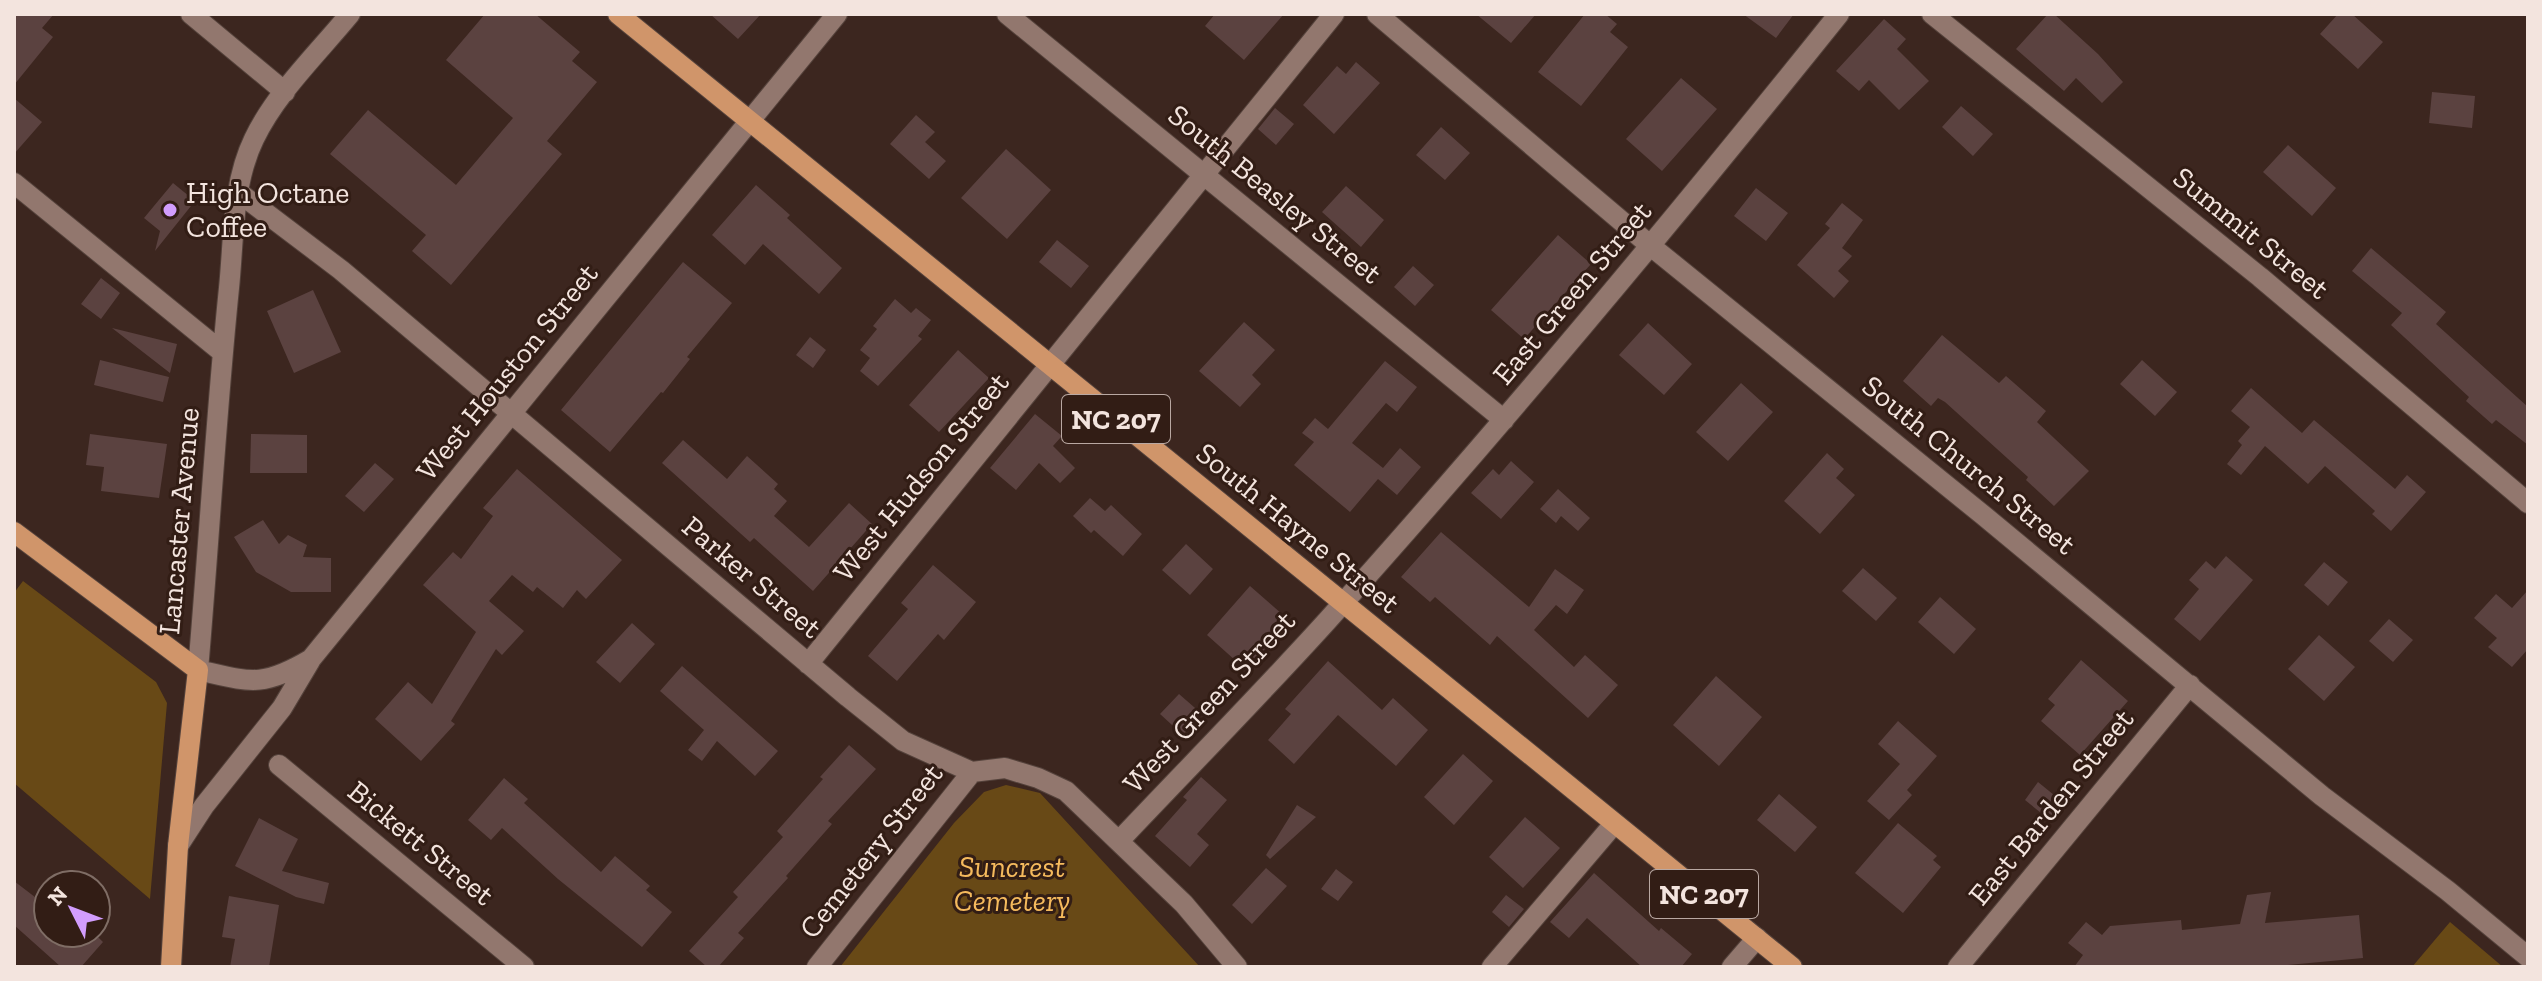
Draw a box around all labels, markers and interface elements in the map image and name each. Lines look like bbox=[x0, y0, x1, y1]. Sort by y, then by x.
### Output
street label: South Beasley Street bbox=[1161, 97, 1389, 291]
street label: Summit Street bbox=[2166, 159, 2336, 307]
place label: High Octane Coffee bbox=[186, 175, 349, 245]
street label: East Green Street bbox=[1485, 194, 1659, 392]
marker: High Octane Coffee bbox=[161, 201, 179, 219]
street label: West Houston Street bbox=[408, 256, 606, 488]
street label: West Hudson Street bbox=[826, 365, 1016, 589]
street label: South Church Street bbox=[1855, 368, 2083, 562]
road number: NC 207 bbox=[1062, 395, 1170, 443]
street label: Lancaster Avenue bbox=[151, 406, 207, 636]
street label: South Hayne Street bbox=[1189, 435, 1407, 621]
street label: Parker Street bbox=[675, 508, 829, 646]
street label: West Green Street bbox=[1115, 603, 1303, 801]
street label: East Barden Street bbox=[1961, 702, 2141, 912]
street label: Cemetery Street bbox=[792, 756, 950, 946]
street label: Bickett Street bbox=[341, 773, 501, 913]
park label: Suncrest Cemetery bbox=[954, 849, 1070, 919]
north arrow bbox=[32, 869, 112, 949]
road number: NC 207 bbox=[1650, 870, 1758, 918]
text: N bbox=[42, 881, 73, 911]

